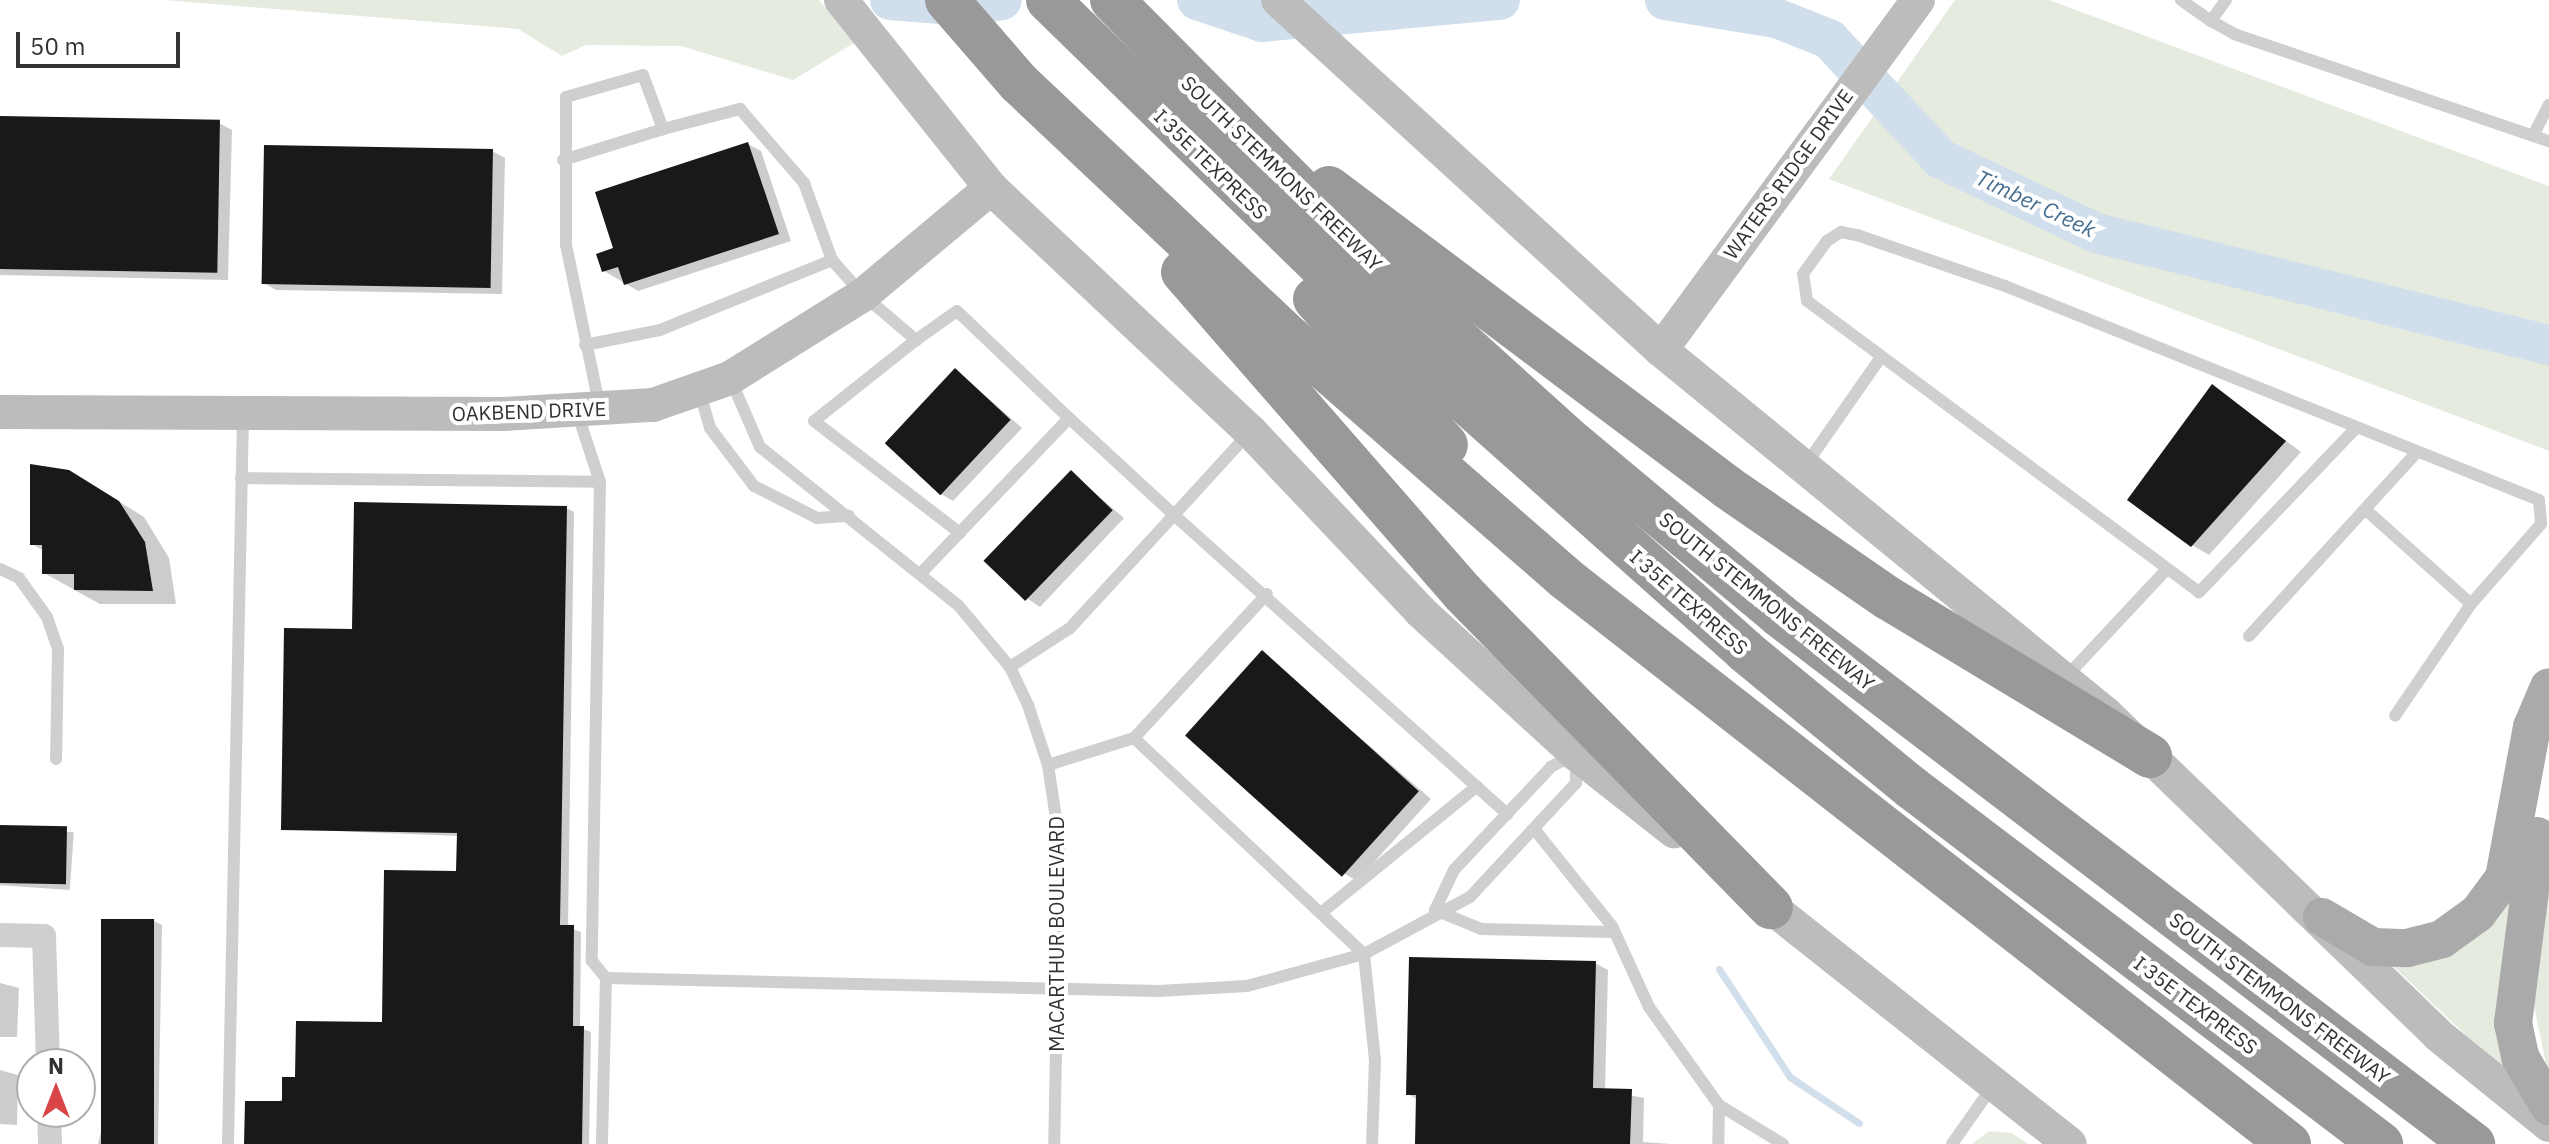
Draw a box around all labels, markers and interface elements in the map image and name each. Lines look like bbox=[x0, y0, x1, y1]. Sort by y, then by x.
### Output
scale bar bbox=[20, 16, 184, 66]
text: 50 m bbox=[30, 30, 85, 62]
street label: SOUTH STEMMONS FREEWAY bbox=[1177, 71, 1387, 275]
street label: WATERS RIDGE DRIVE bbox=[1718, 84, 1858, 264]
street label: I 35E TEXPRESS bbox=[1149, 104, 1273, 224]
water label: Timber Creek bbox=[1972, 164, 2100, 242]
street label: OAKBEND DRIVE bbox=[451, 396, 607, 426]
street label: SOUTH STEMMONS FREEWAY bbox=[1655, 507, 1879, 695]
street label: I 35E TEXPRESS bbox=[1625, 544, 1753, 660]
street label: MACARTHUR BOULEVARD bbox=[1044, 816, 1068, 1052]
street label: SOUTH STEMMONS FREEWAY bbox=[2165, 907, 2395, 1089]
street label: I 35E TEXPRESS bbox=[2130, 951, 2262, 1059]
north arrow bbox=[16, 1048, 96, 1128]
text: N bbox=[48, 1051, 64, 1080]

